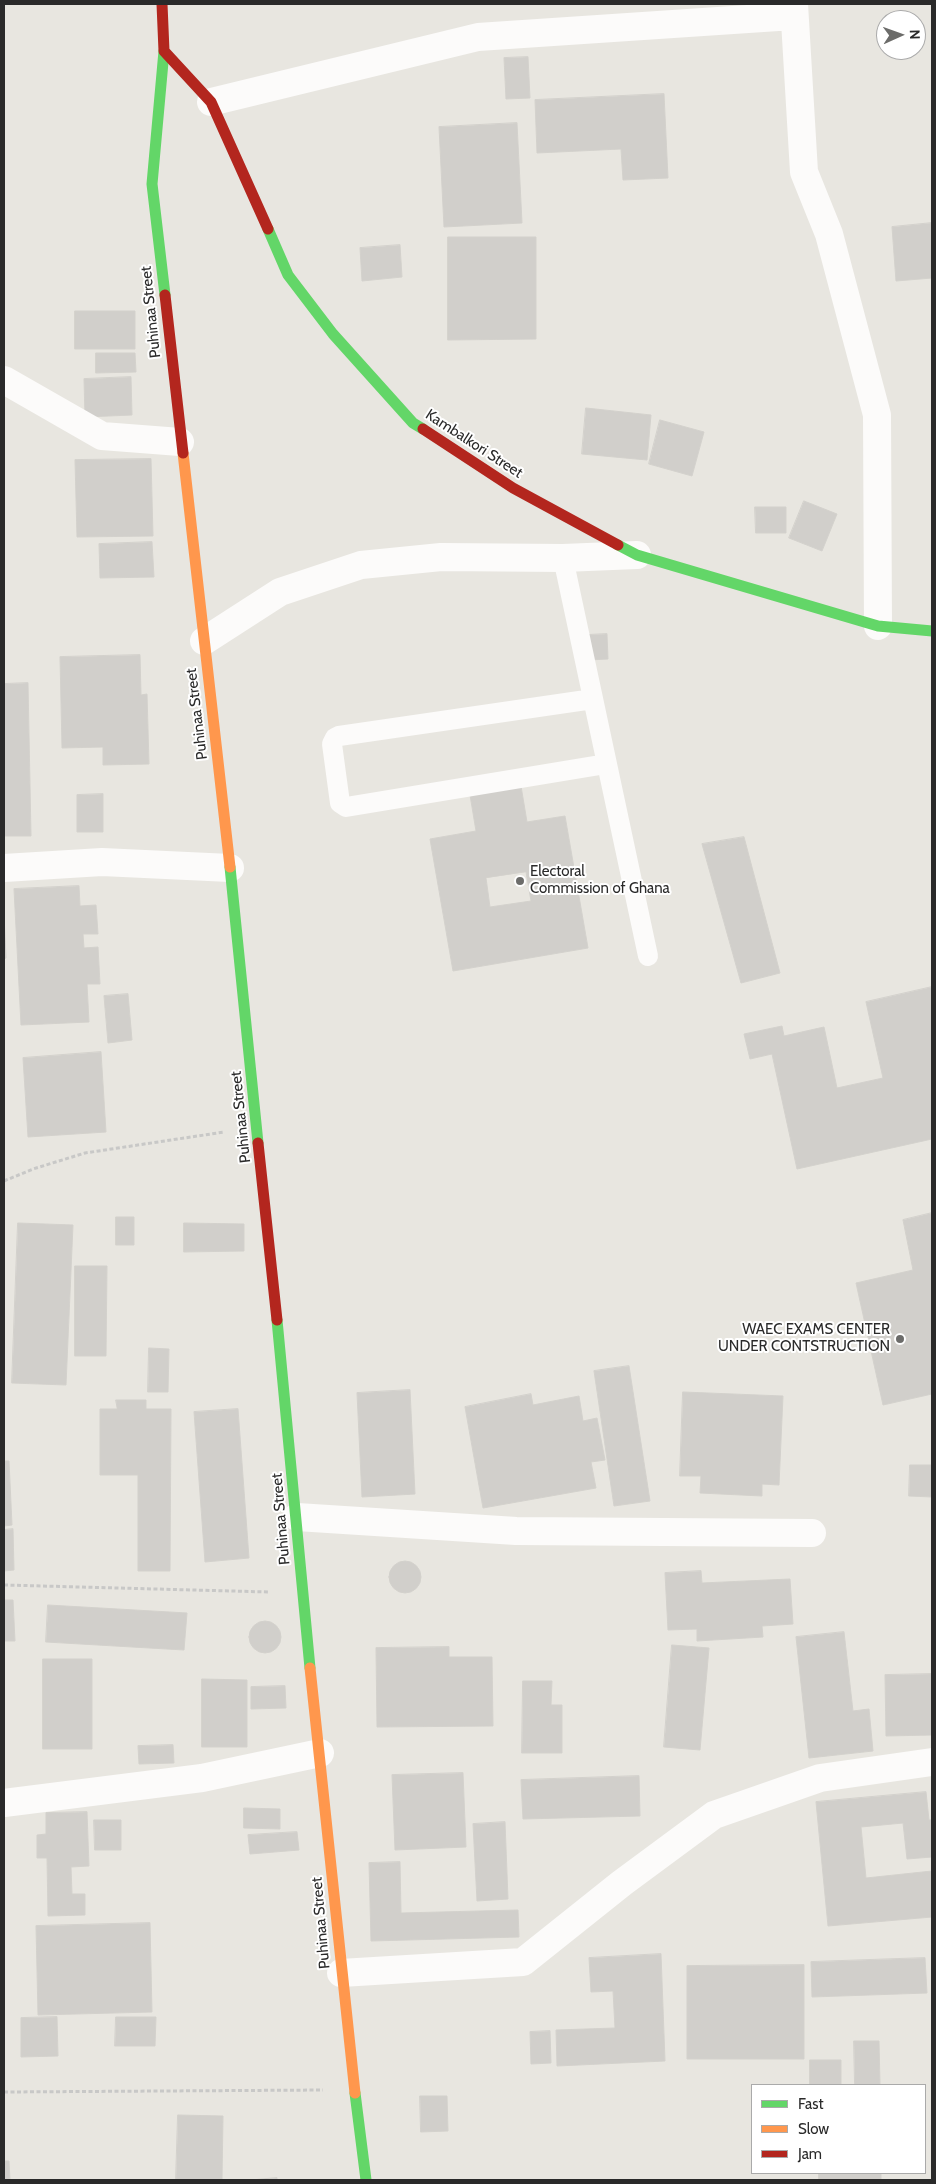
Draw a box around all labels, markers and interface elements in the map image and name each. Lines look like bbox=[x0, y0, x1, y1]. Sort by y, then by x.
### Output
north arrow bbox=[876, 10, 926, 60]
text: N bbox=[906, 29, 924, 40]
street label: Puhinaa Street bbox=[137, 265, 165, 359]
street label: Kambalkori Street bbox=[422, 406, 526, 482]
street label: Puhinaa Street bbox=[182, 667, 212, 761]
place label: Electoral Commission of Ghana bbox=[530, 863, 670, 898]
marker: Electoral Commission of Ghana bbox=[514, 875, 526, 887]
street label: Puhinaa Street bbox=[227, 1070, 255, 1164]
place label: WAEC EXAMS CENTER UNDER CONTSTRUCTION bbox=[718, 1321, 890, 1356]
marker: WAEC EXAMS CENTER UNDER CONTSTRUCTION bbox=[894, 1333, 906, 1345]
street label: Puhinaa Street bbox=[268, 1472, 294, 1566]
street label: Puhinaa Street bbox=[308, 1876, 334, 1970]
legend bbox=[751, 2084, 926, 2174]
text: Fast bbox=[798, 2095, 823, 2113]
text: Slow bbox=[798, 2120, 829, 2138]
text: Jam bbox=[798, 2145, 822, 2163]

